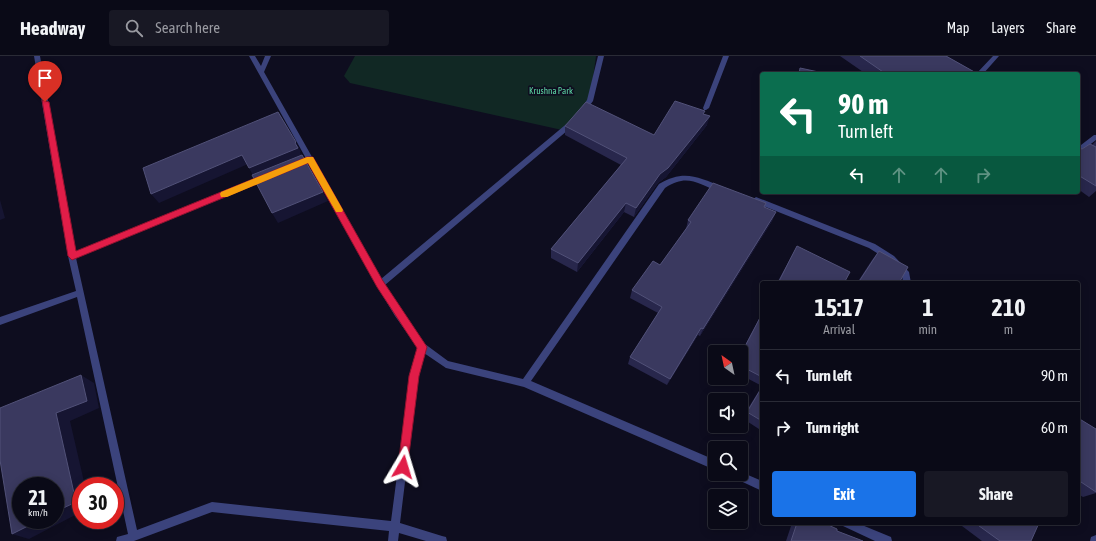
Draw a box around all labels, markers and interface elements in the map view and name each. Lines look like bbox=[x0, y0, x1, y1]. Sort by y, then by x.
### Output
search box bbox=[109, 10, 389, 46]
text: Headway bbox=[20, 17, 85, 39]
icon: search bbox=[123, 17, 145, 39]
text: Search here bbox=[155, 19, 220, 36]
text: Map bbox=[947, 20, 969, 36]
text: Layers bbox=[991, 20, 1024, 36]
text: Share bbox=[1046, 20, 1076, 36]
pin bbox=[28, 61, 62, 102]
icon: arrive bbox=[34, 67, 56, 89]
park label: Krushna Park bbox=[529, 86, 573, 96]
icon: left bbox=[772, 88, 824, 140]
text: 90 m bbox=[838, 88, 888, 120]
text: Turn left bbox=[838, 121, 893, 142]
icon: left bbox=[846, 164, 868, 186]
icon: ahead bbox=[888, 164, 910, 186]
icon: ahead bbox=[930, 164, 952, 186]
icon: right bbox=[972, 164, 994, 186]
text: 15:17 bbox=[815, 294, 864, 321]
text: 1 bbox=[922, 294, 933, 321]
text: 210 bbox=[992, 294, 1025, 321]
text: Arrival bbox=[823, 322, 855, 337]
text: min bbox=[918, 322, 937, 337]
text: m bbox=[1004, 322, 1013, 337]
north arrow bbox=[708, 345, 748, 385]
map controls bbox=[708, 345, 748, 529]
icon: left bbox=[772, 365, 794, 387]
text: Turn left bbox=[806, 367, 852, 384]
text: 90 m bbox=[1041, 367, 1068, 384]
button: sound bbox=[708, 393, 748, 433]
icon: right bbox=[772, 417, 794, 439]
text: Turn right bbox=[806, 419, 859, 436]
text: 60 m bbox=[1041, 419, 1068, 436]
button: search bbox=[708, 441, 748, 481]
position arrow bbox=[382, 446, 424, 488]
button: Exit bbox=[772, 471, 916, 517]
button: Share bbox=[924, 471, 1068, 517]
speed limit sign: 30 bbox=[72, 477, 124, 529]
text: 21 bbox=[29, 486, 47, 509]
button: layers bbox=[708, 489, 748, 529]
text: km/h bbox=[28, 507, 48, 518]

